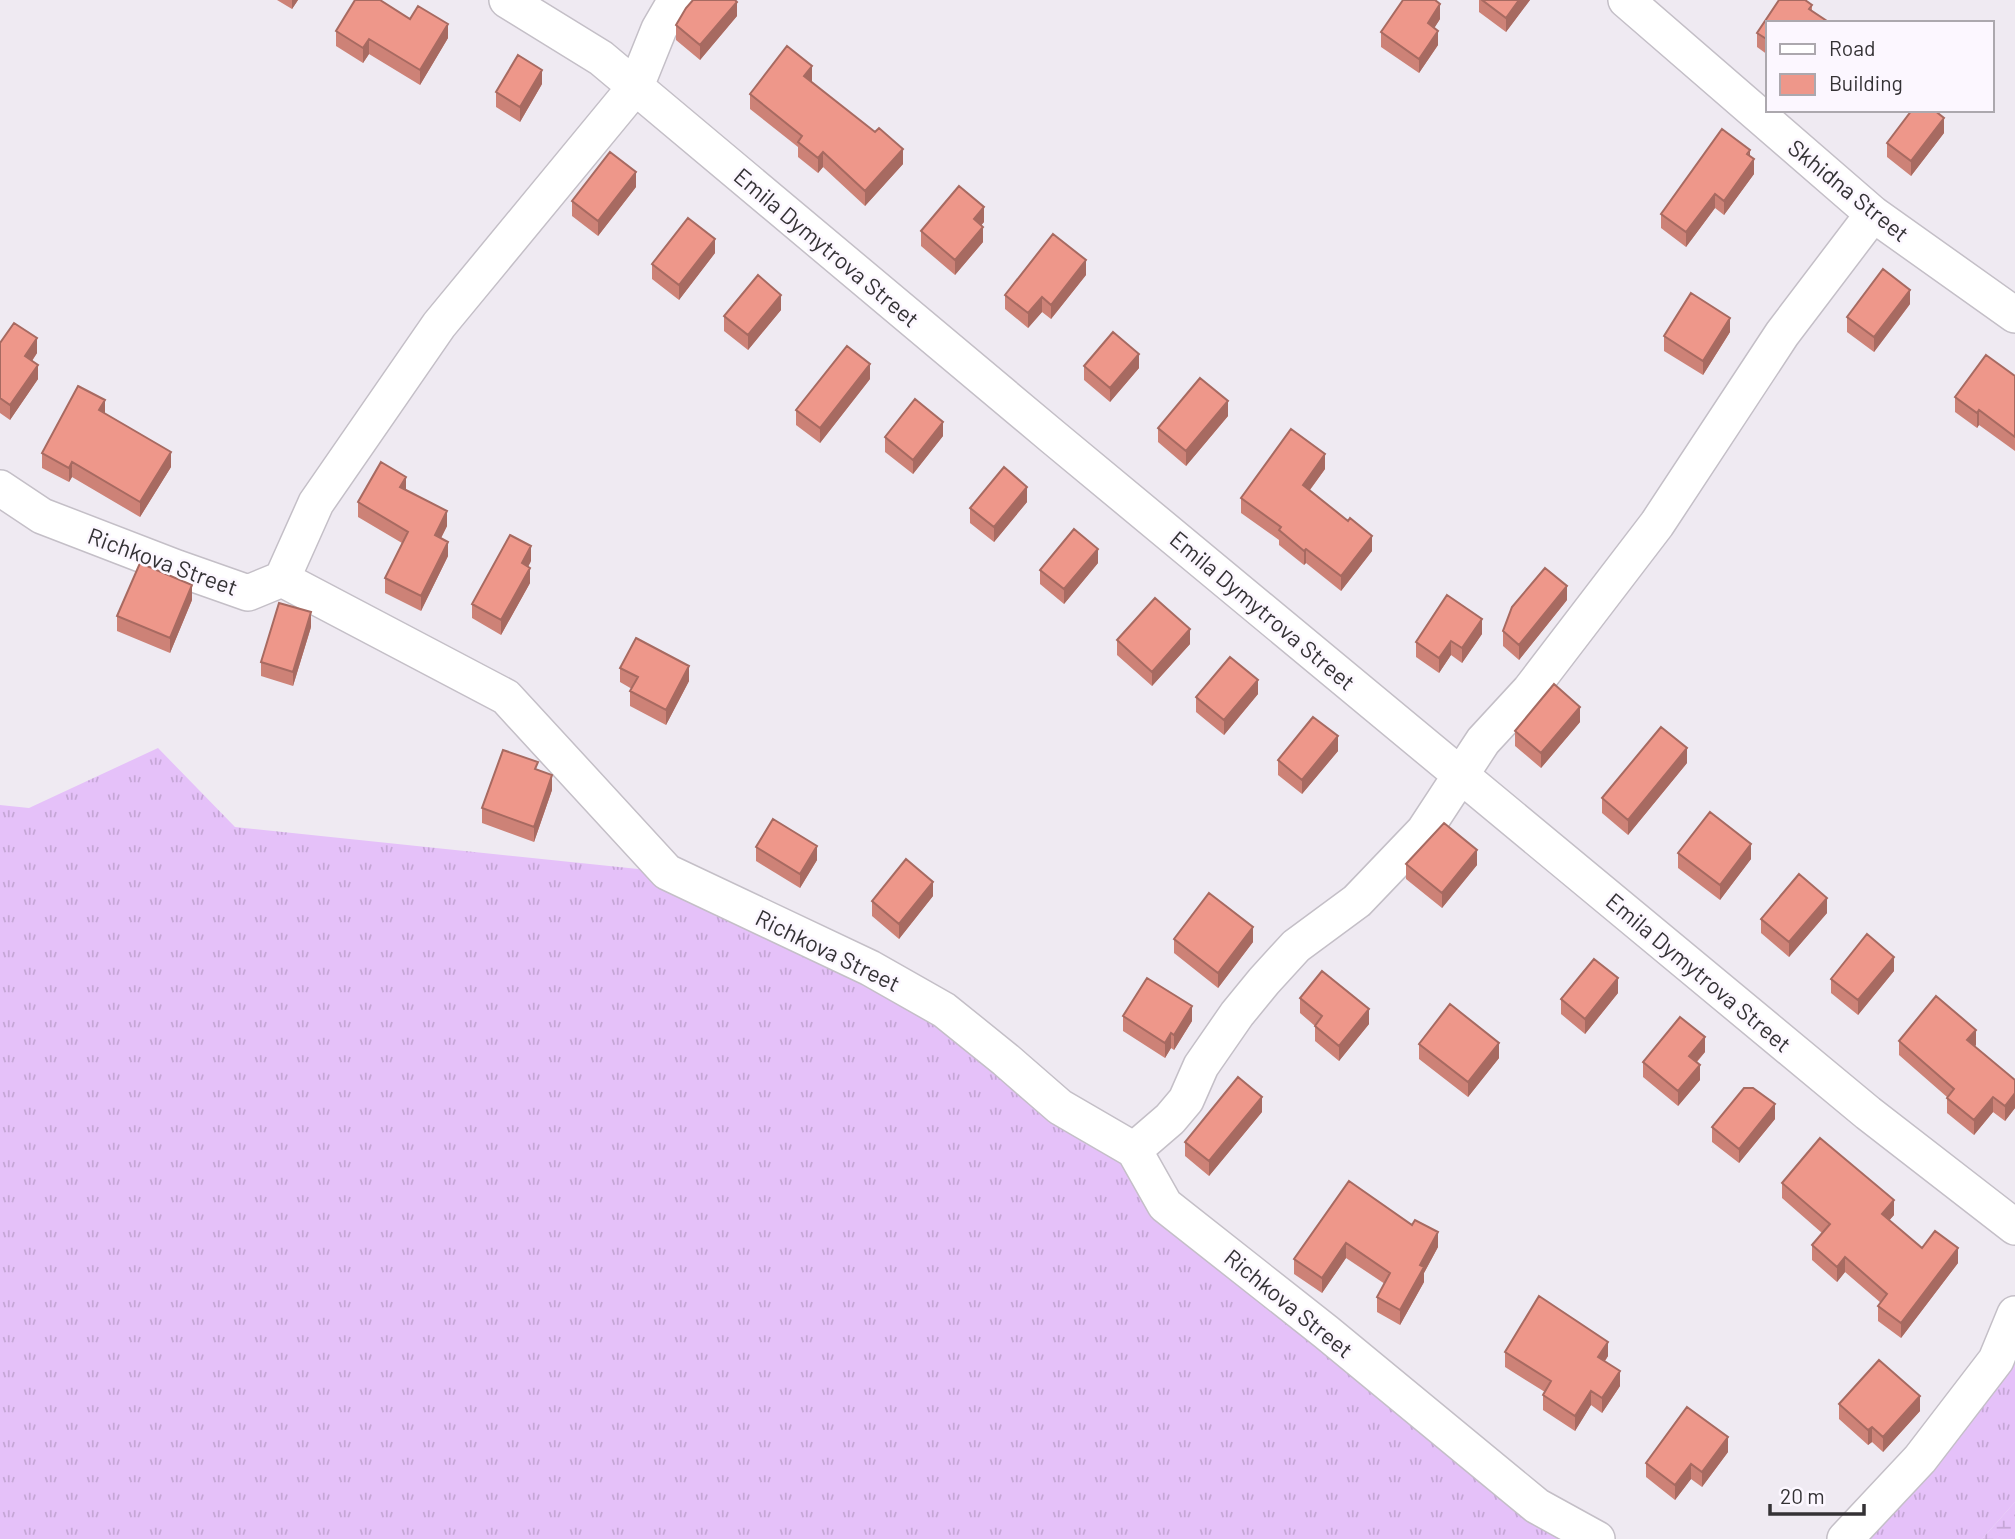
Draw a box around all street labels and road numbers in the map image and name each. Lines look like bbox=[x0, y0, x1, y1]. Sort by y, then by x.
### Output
street label: Skhidna Street bbox=[1783, 133, 1915, 247]
street label: Emila Dymytrova Street bbox=[729, 161, 925, 333]
street label: Richkova Street bbox=[84, 521, 242, 601]
street label: Emila Dymytrova Street bbox=[1165, 524, 1361, 696]
street label: Emila Dymytrova Street bbox=[1601, 886, 1797, 1058]
street label: Richkova Street bbox=[751, 903, 905, 997]
street label: Richkova Street bbox=[1219, 1243, 1359, 1363]

